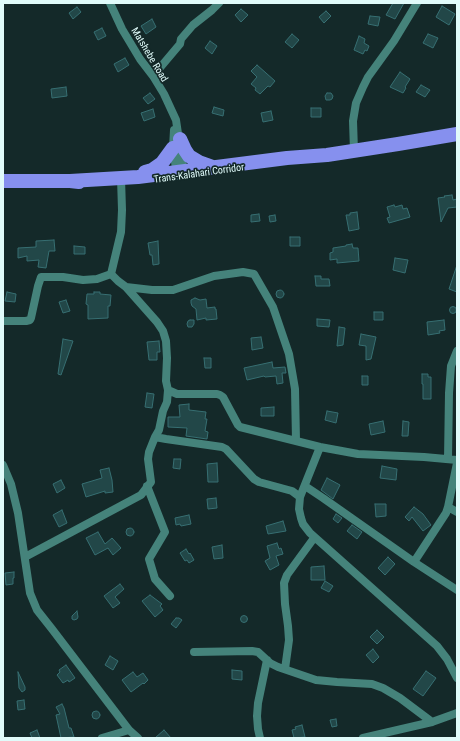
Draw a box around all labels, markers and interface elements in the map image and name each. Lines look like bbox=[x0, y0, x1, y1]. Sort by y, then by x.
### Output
street label: Matshebe Road bbox=[128, 26, 170, 84]
street label: Trans-Kalahari Corridor bbox=[153, 162, 245, 186]

